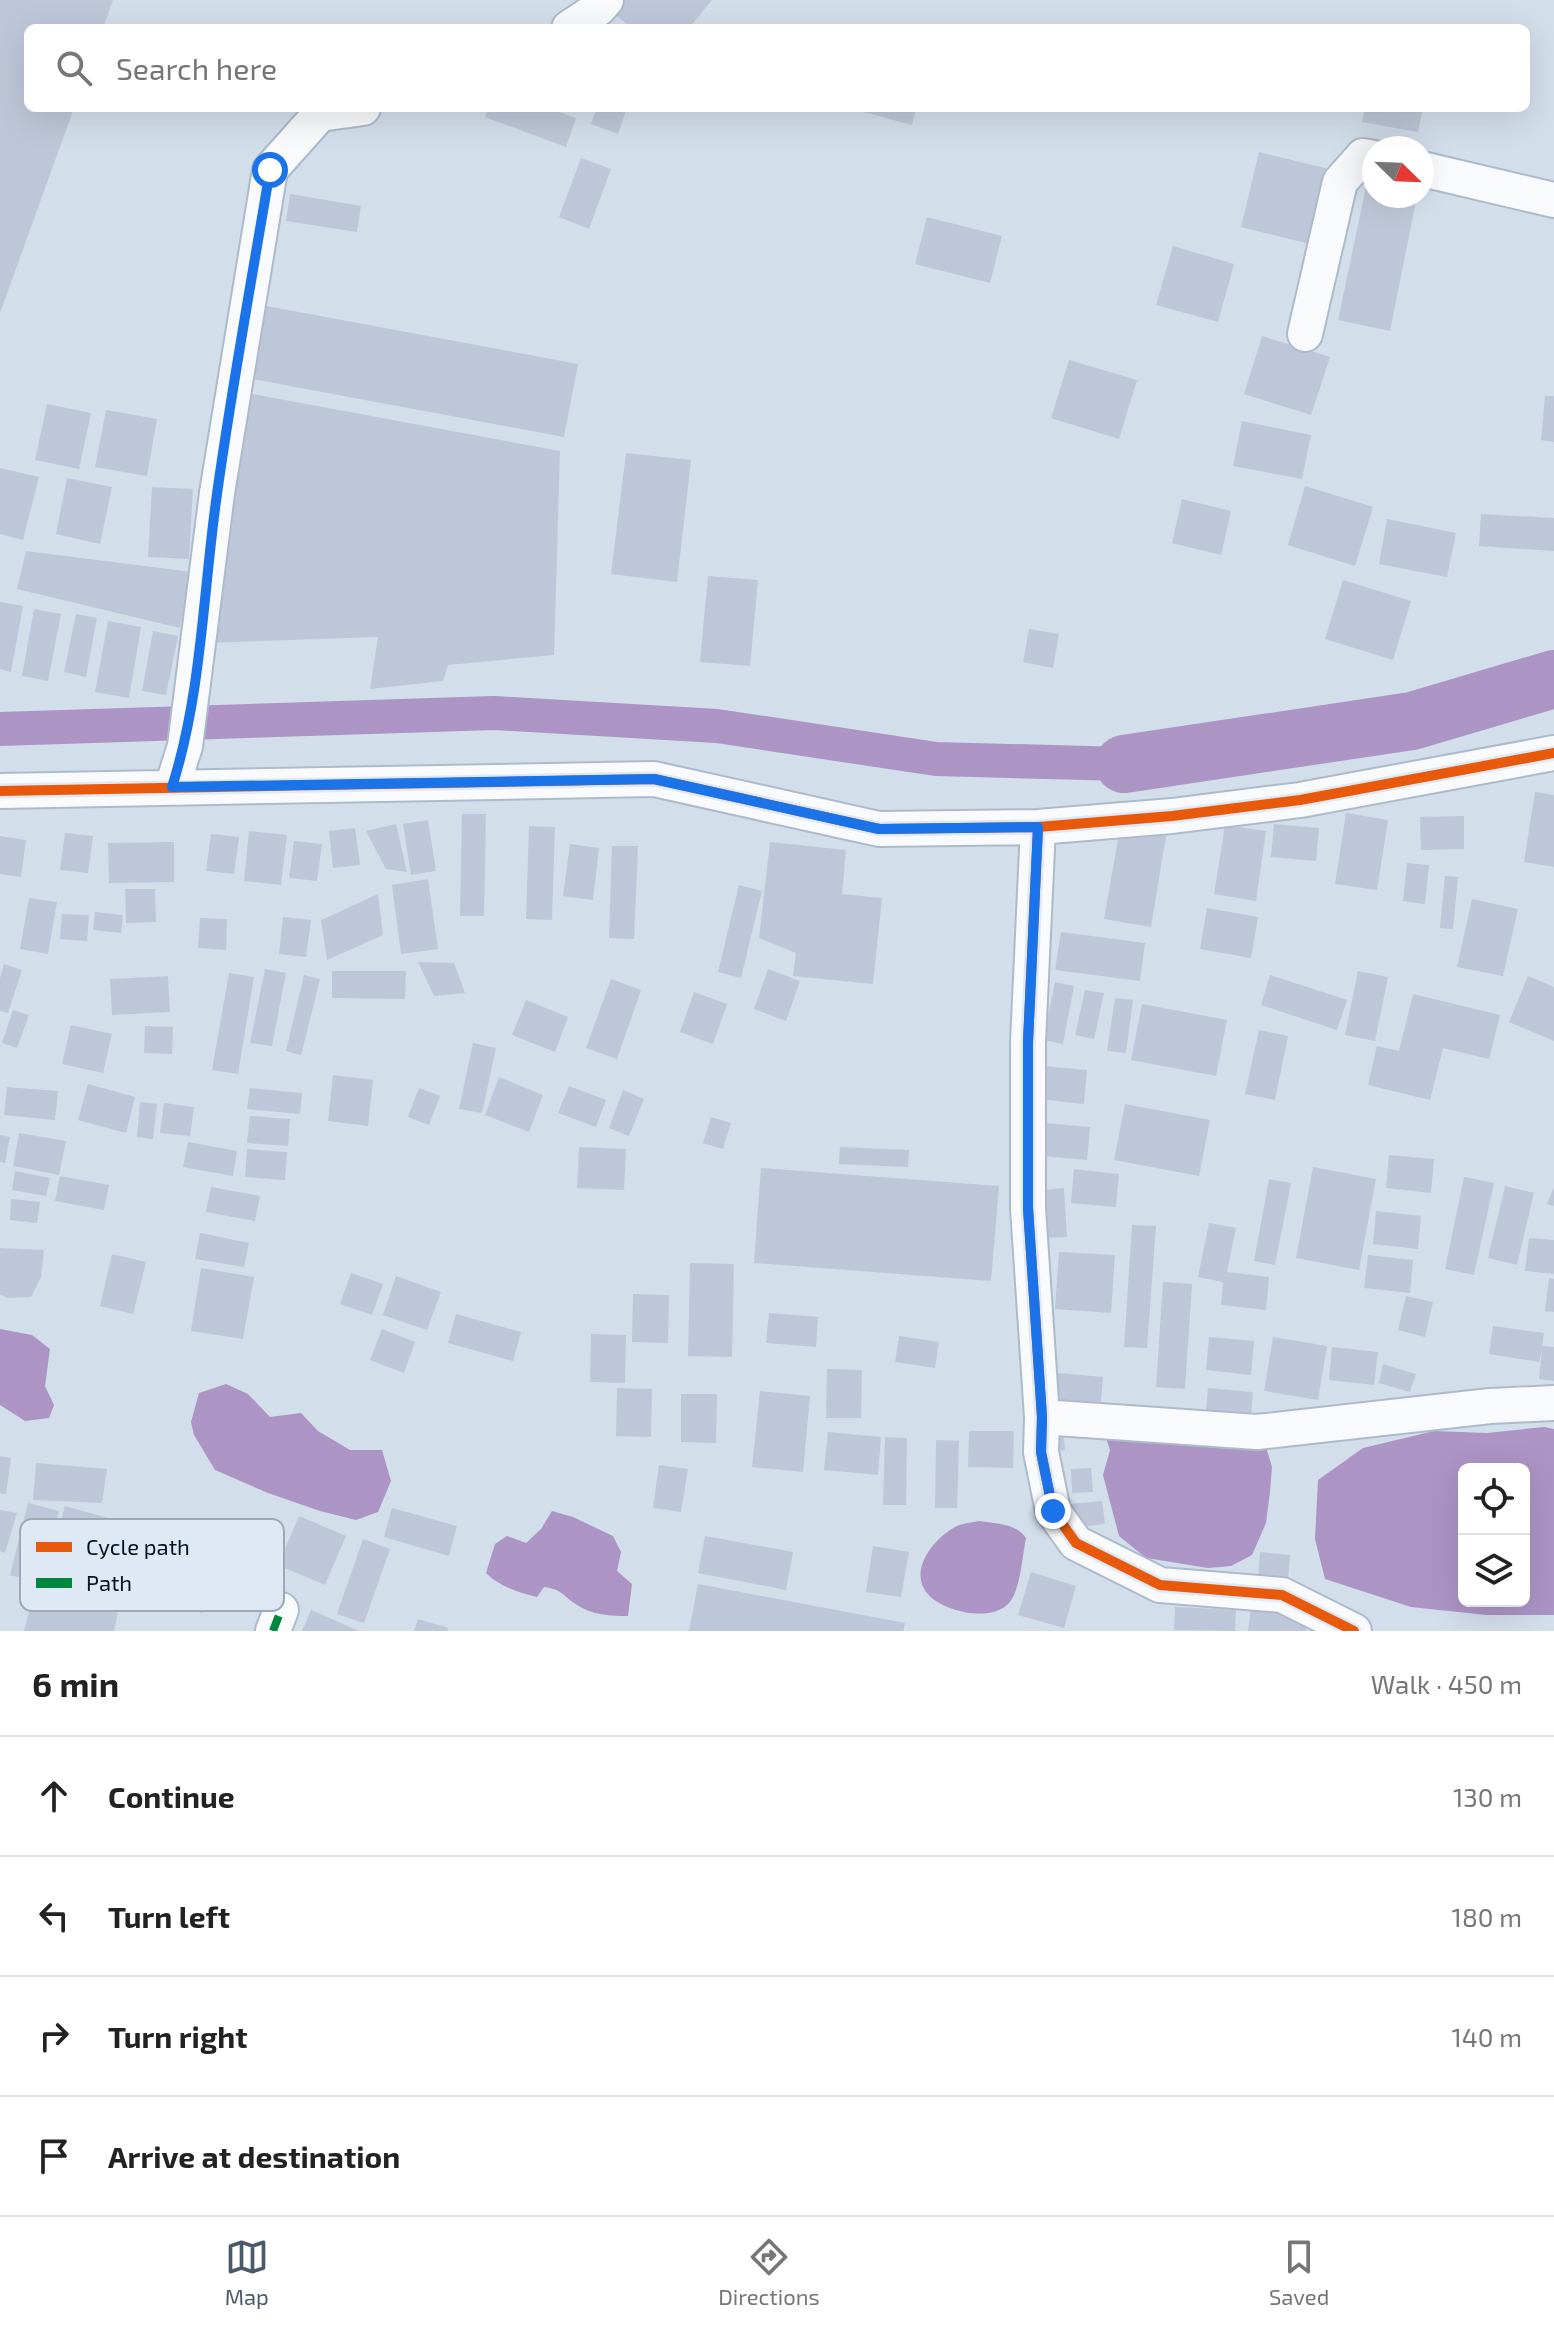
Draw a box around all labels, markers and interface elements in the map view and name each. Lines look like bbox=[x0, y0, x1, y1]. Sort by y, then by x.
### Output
search box bbox=[24, 24, 1530, 112]
icon: search bbox=[52, 46, 96, 90]
text: Search here bbox=[116, 50, 277, 86]
north arrow bbox=[1362, 136, 1434, 208]
route start bbox=[252, 152, 288, 188]
map controls bbox=[1458, 1463, 1530, 1607]
button: locate bbox=[1458, 1463, 1530, 1535]
route end bbox=[1035, 1493, 1071, 1529]
legend bbox=[20, 1519, 284, 1611]
text: Cycle path bbox=[86, 1533, 190, 1559]
button: layers bbox=[1458, 1535, 1530, 1607]
text: Path bbox=[86, 1569, 132, 1595]
text: 6 min bbox=[32, 1663, 119, 1704]
text: Walk · 450 m bbox=[1371, 1668, 1522, 1699]
icon: ahead bbox=[32, 1774, 76, 1818]
text: Continue bbox=[108, 1778, 235, 1814]
text: 130 m bbox=[1453, 1781, 1522, 1812]
icon: left bbox=[32, 1894, 76, 1938]
text: Turn left bbox=[108, 1898, 230, 1934]
text: 180 m bbox=[1452, 1901, 1522, 1932]
icon: right bbox=[32, 2014, 76, 2058]
text: Turn right bbox=[108, 2018, 248, 2054]
text: 140 m bbox=[1451, 2021, 1522, 2052]
icon: arrive bbox=[32, 2134, 76, 2178]
text: Arrive at destination bbox=[108, 2138, 400, 2174]
tab: Map bbox=[225, 2235, 269, 2309]
tab: Directions bbox=[718, 2235, 820, 2309]
tab: Saved bbox=[1269, 2235, 1329, 2309]

